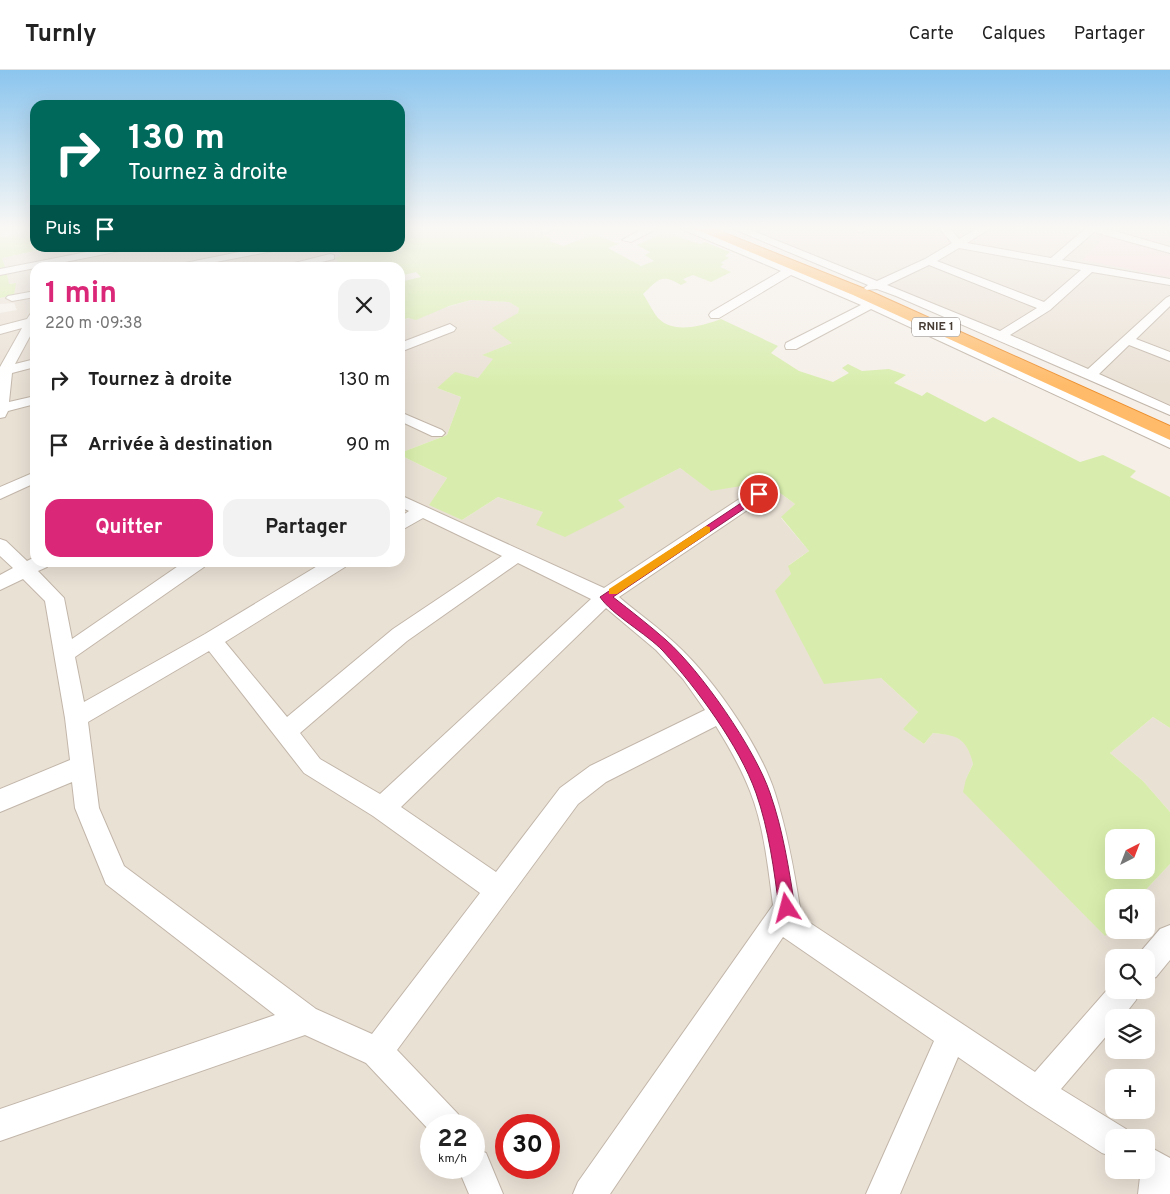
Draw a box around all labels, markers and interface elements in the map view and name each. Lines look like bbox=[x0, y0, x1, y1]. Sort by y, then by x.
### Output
text: Turnly bbox=[25, 20, 97, 50]
text: Carte bbox=[909, 23, 954, 46]
text: Calques bbox=[982, 23, 1046, 46]
text: Partager bbox=[1074, 23, 1145, 46]
text: 130 m bbox=[128, 117, 225, 161]
icon: right bbox=[45, 120, 110, 185]
text: Tournez à droite bbox=[128, 160, 288, 187]
icon: arrive bbox=[91, 215, 119, 243]
text: Puis bbox=[45, 217, 81, 241]
text: 1 min bbox=[45, 276, 117, 313]
button: close bbox=[338, 279, 390, 331]
text: 220 m · 09:38 bbox=[45, 314, 143, 334]
road number: RNIE 1 bbox=[912, 318, 960, 336]
icon: right bbox=[45, 366, 73, 394]
text: Tournez à droite bbox=[88, 368, 232, 392]
text: 130 m bbox=[339, 368, 390, 392]
icon: arrive bbox=[45, 431, 73, 459]
text: Arrivée à destination bbox=[88, 433, 273, 457]
text: 90 m bbox=[346, 433, 390, 457]
pin bbox=[738, 473, 780, 515]
icon: arrive bbox=[745, 480, 773, 508]
button: Quitter bbox=[45, 499, 213, 557]
button: Partager bbox=[223, 499, 390, 557]
north arrow bbox=[1105, 829, 1155, 879]
map controls bbox=[1105, 829, 1155, 1179]
position arrow bbox=[760, 881, 812, 933]
button: sound bbox=[1105, 889, 1155, 939]
button: search bbox=[1105, 949, 1155, 999]
button: layers bbox=[1105, 1009, 1155, 1059]
button: + bbox=[1105, 1069, 1155, 1119]
speed limit sign: 30 bbox=[495, 1114, 560, 1179]
text: 22 bbox=[437, 1124, 468, 1156]
button: − bbox=[1105, 1129, 1155, 1179]
text: km/h bbox=[438, 1151, 467, 1167]

